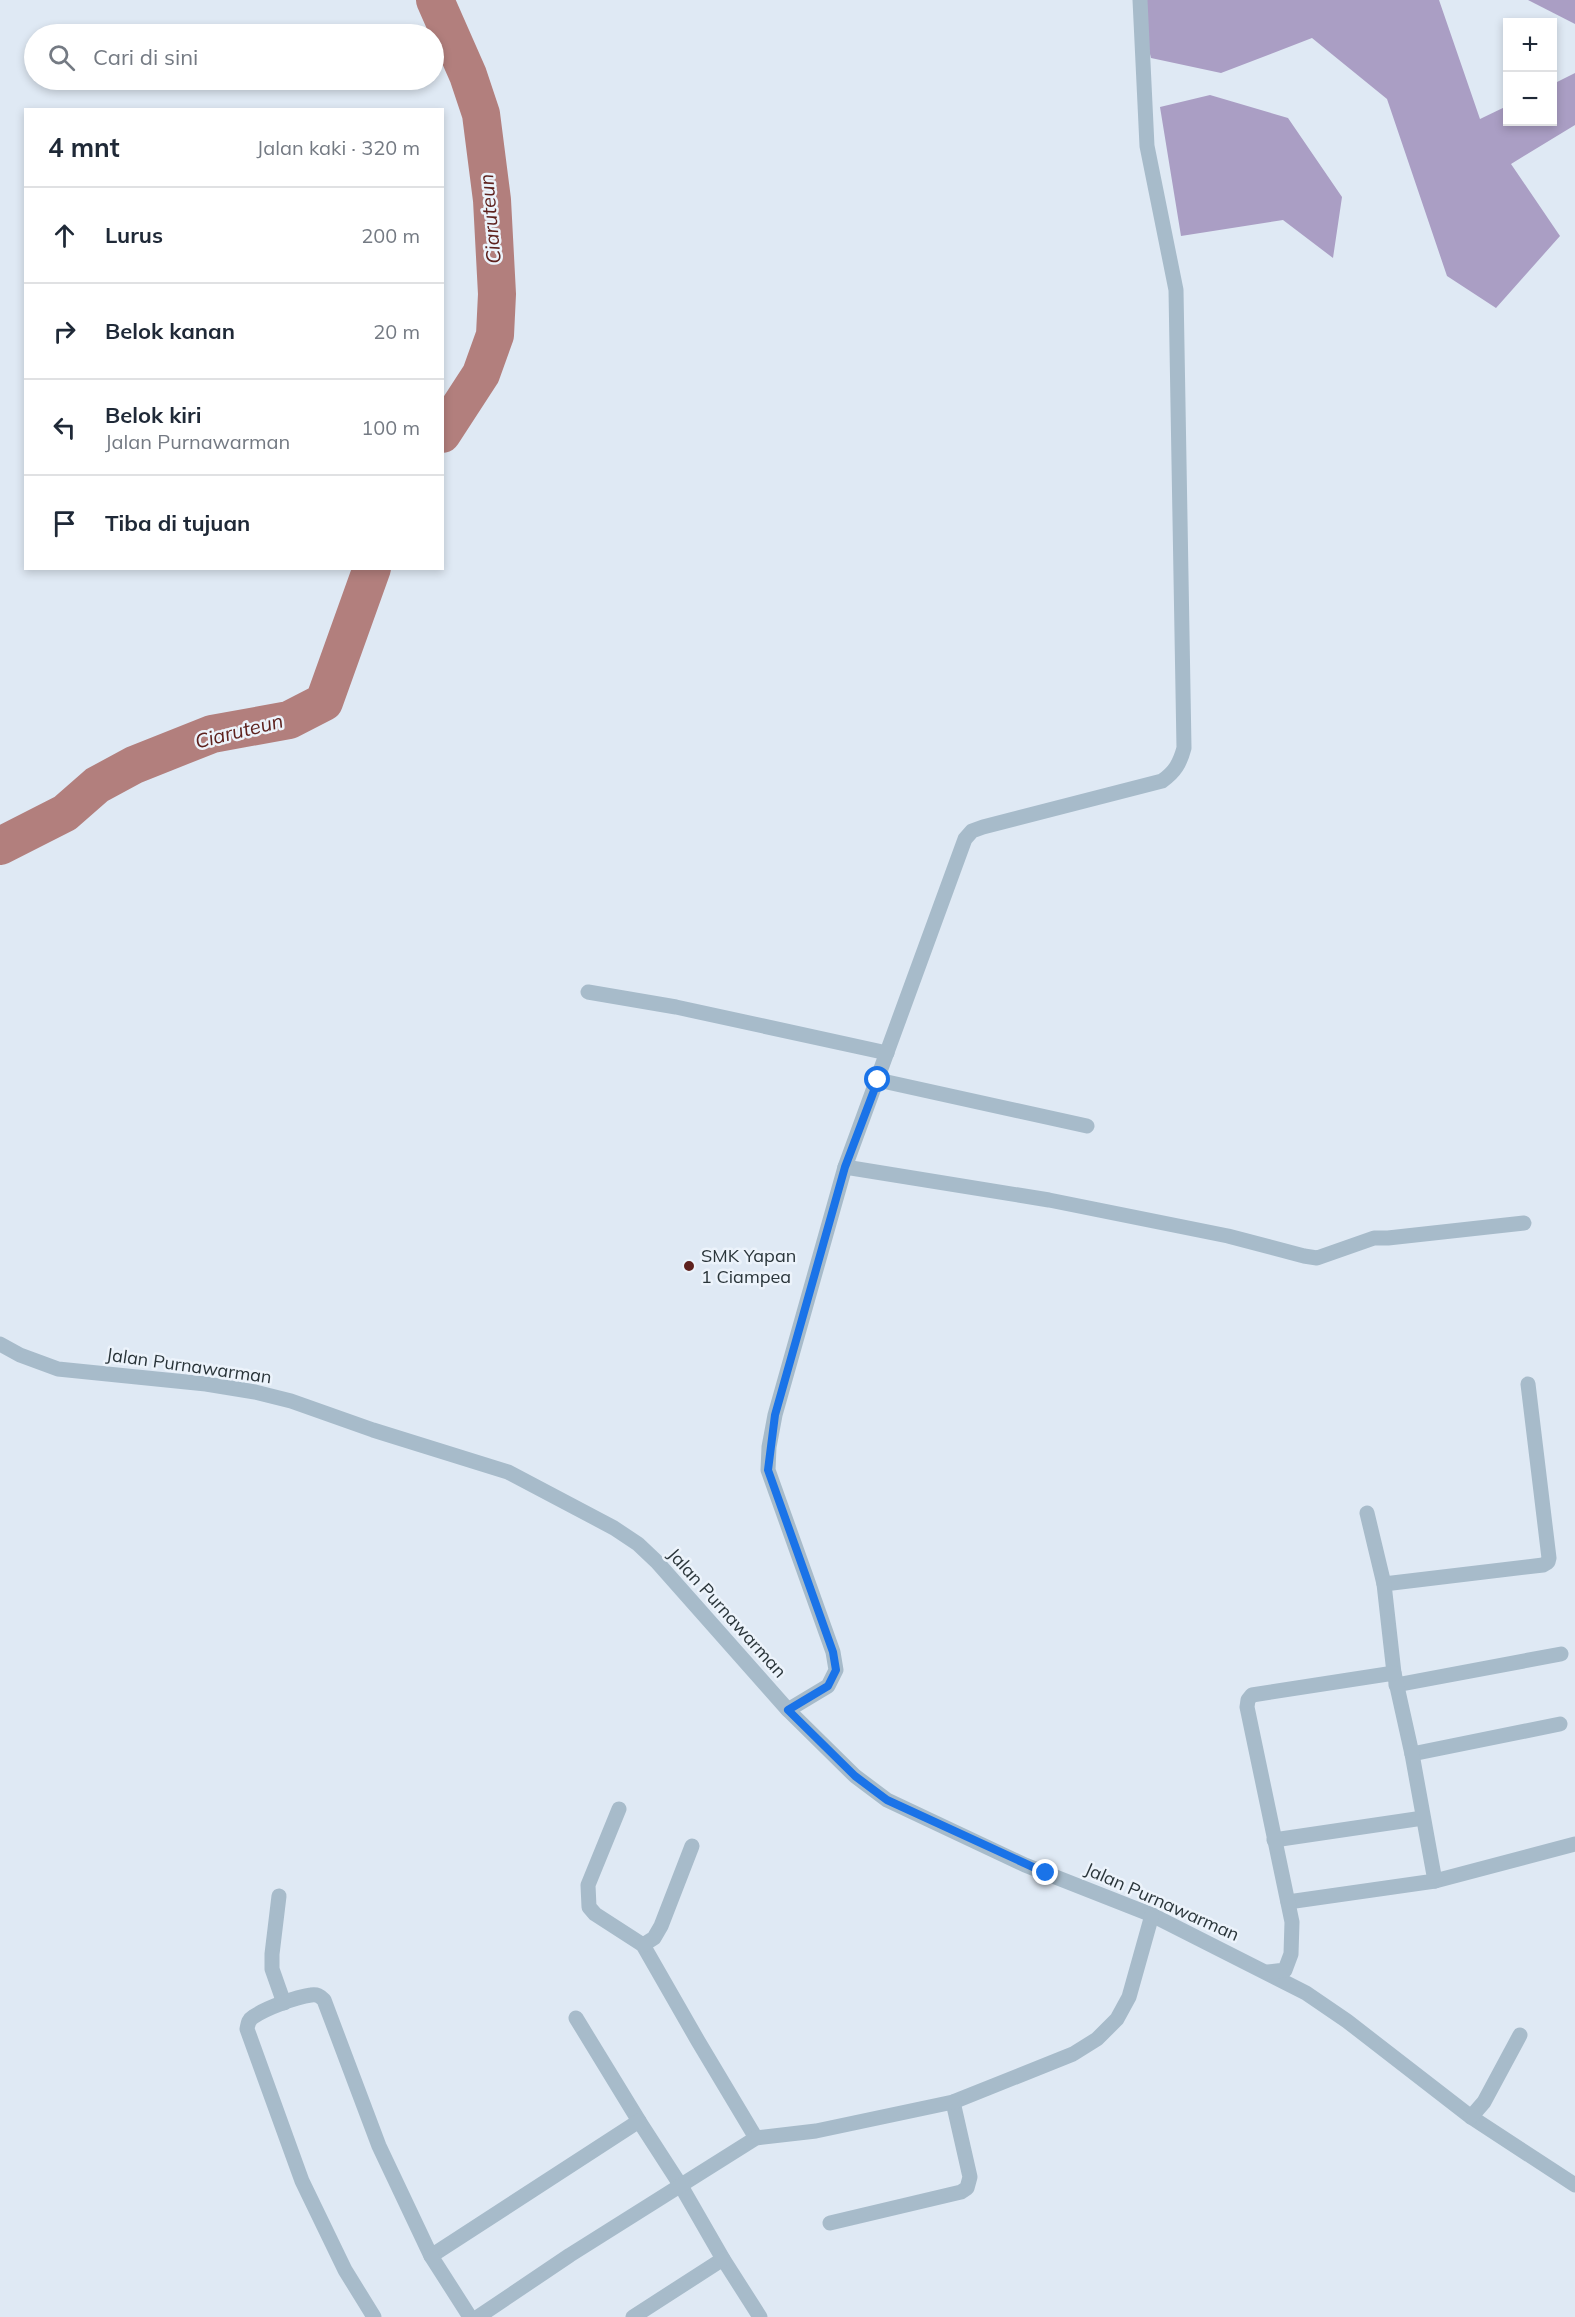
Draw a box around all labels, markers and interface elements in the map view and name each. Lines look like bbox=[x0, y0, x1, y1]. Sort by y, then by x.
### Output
map controls bbox=[1503, 18, 1557, 126]
button: + bbox=[1503, 18, 1557, 72]
search box bbox=[24, 24, 444, 90]
icon: search bbox=[45, 41, 78, 74]
text: Cari di sini bbox=[93, 43, 198, 71]
button: − bbox=[1503, 72, 1557, 126]
text: 4 mnt bbox=[48, 131, 120, 164]
text: Jalan kaki · 320 m bbox=[257, 135, 420, 160]
water label: Ciaruteun bbox=[473, 173, 506, 265]
icon: ahead bbox=[48, 219, 81, 252]
text: Lurus bbox=[105, 221, 163, 249]
text: 200 m bbox=[361, 223, 420, 248]
icon: right bbox=[48, 315, 81, 348]
text: Belok kanan bbox=[105, 317, 235, 345]
text: 20 m bbox=[373, 319, 420, 344]
text: Belok kiri bbox=[105, 401, 201, 429]
icon: left bbox=[48, 411, 81, 444]
text: 100 m bbox=[361, 415, 420, 440]
text: Jalan Purnawarman bbox=[105, 429, 290, 454]
icon: arrive bbox=[48, 507, 81, 540]
text: Tiba di tujuan bbox=[105, 509, 250, 537]
water label: Ciaruteun bbox=[192, 707, 286, 754]
route start bbox=[864, 1066, 890, 1092]
place label: SMK Yapan 1 Ciampea bbox=[701, 1244, 796, 1288]
marker: SMK Yapan 1 Ciampea bbox=[682, 1259, 696, 1273]
street label: Jalan Purnawarman bbox=[105, 1343, 273, 1388]
street label: Jalan Purnawarman bbox=[663, 1543, 792, 1682]
street label: Jalan Purnawarman bbox=[1081, 1857, 1243, 1946]
route end bbox=[1032, 1859, 1058, 1885]

